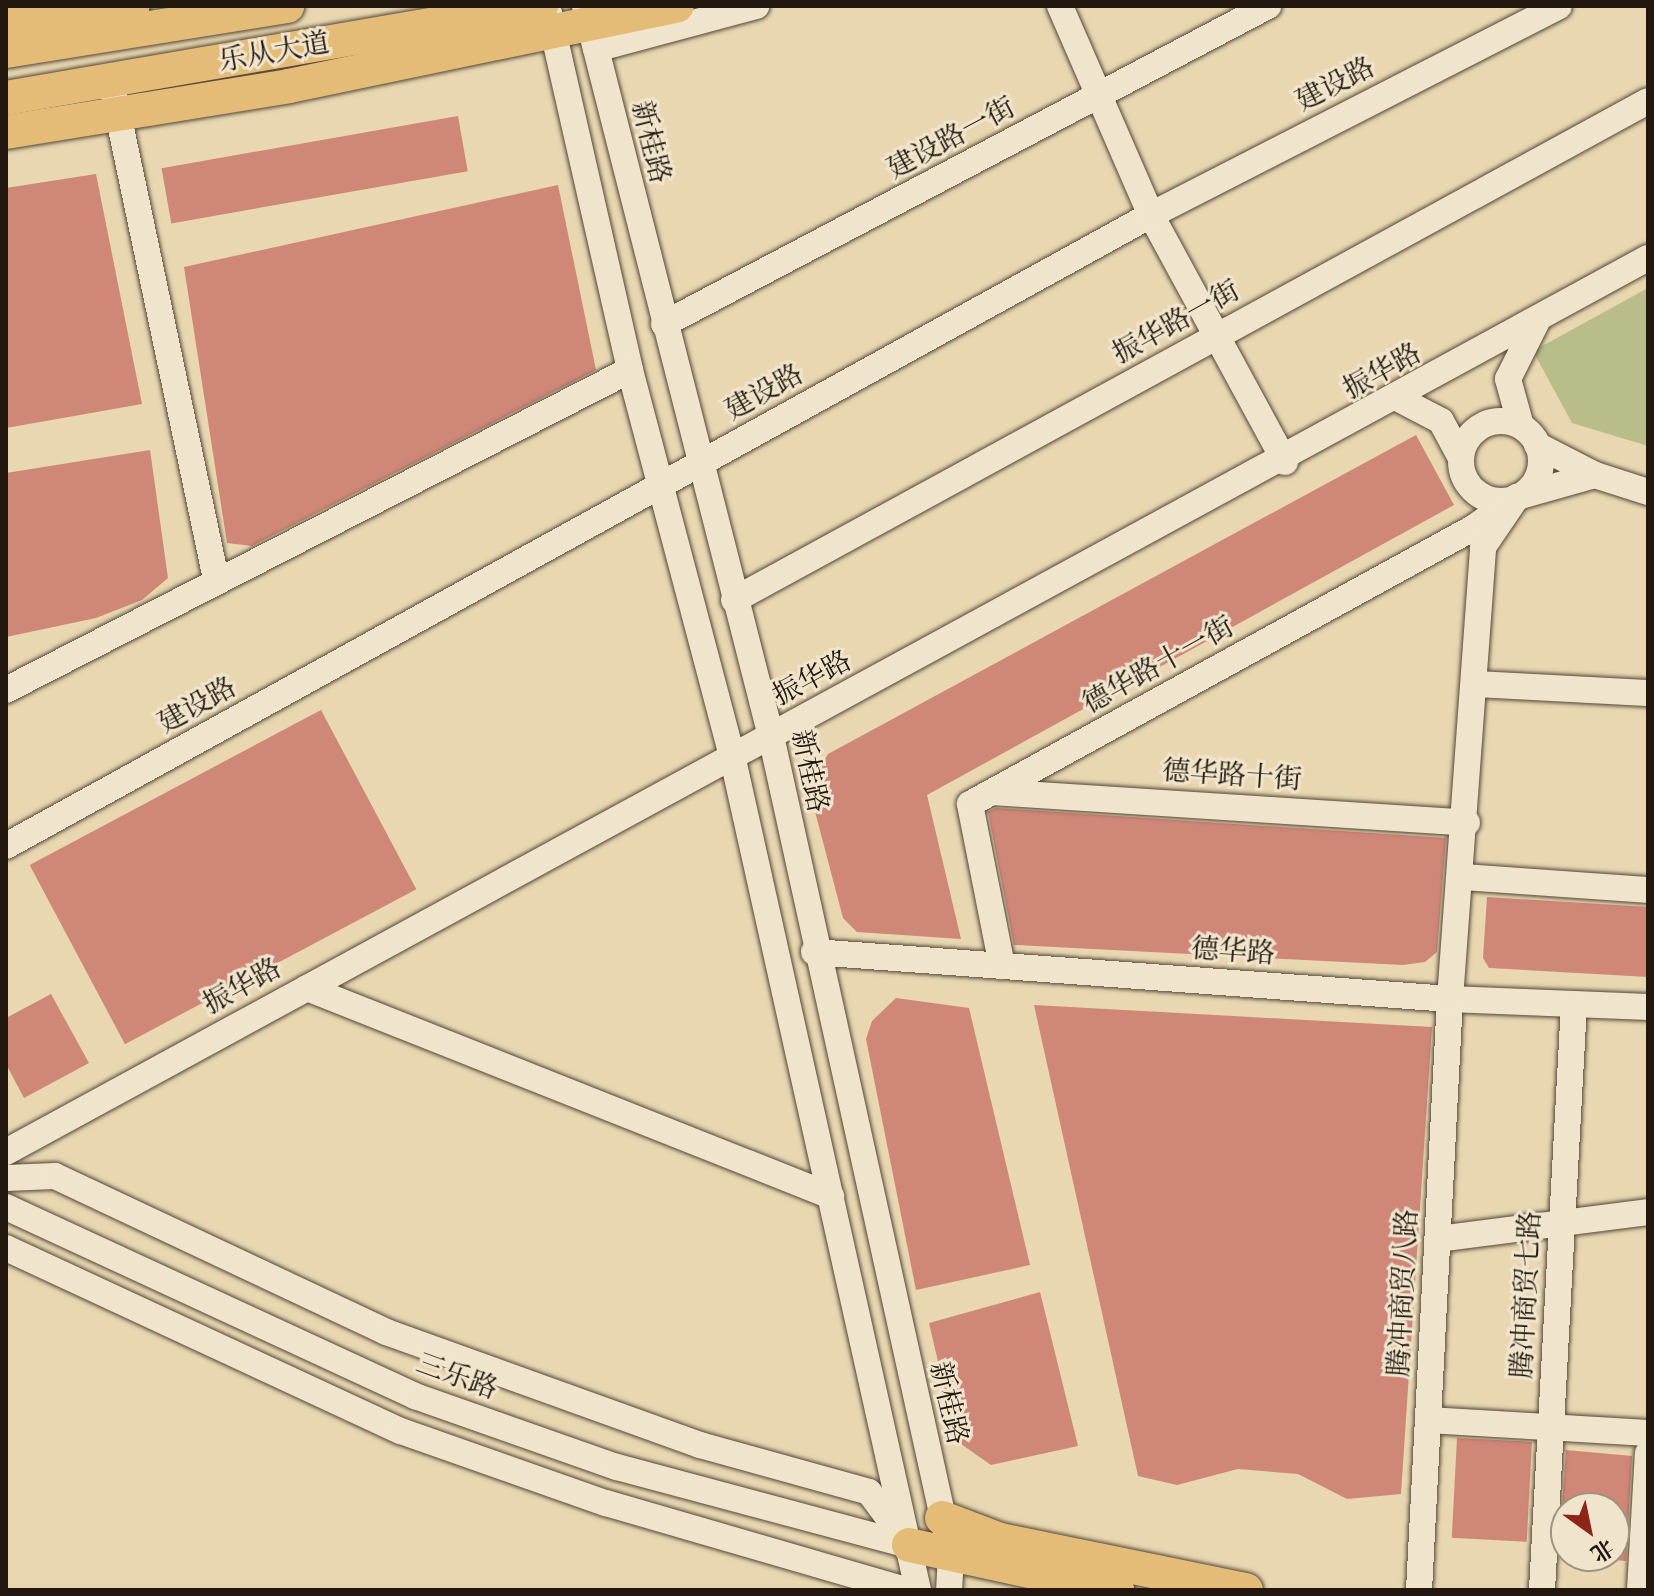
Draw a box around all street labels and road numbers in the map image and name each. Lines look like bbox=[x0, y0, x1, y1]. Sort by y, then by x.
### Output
street label: 乐从大道 bbox=[216, 26, 332, 78]
street label: 建设路 bbox=[1290, 50, 1380, 118]
street label: 建设路一街 bbox=[881, 90, 1021, 186]
street label: 新桂路 bbox=[625, 97, 677, 187]
street label: 振华路一街 bbox=[1107, 273, 1245, 371]
street label: 振华路 bbox=[1337, 336, 1427, 406]
street label: 建设路 bbox=[719, 357, 809, 427]
street label: 德华路十一街 bbox=[1076, 610, 1240, 720]
street label: 振华路 bbox=[767, 643, 857, 713]
street label: 建设路 bbox=[152, 670, 242, 740]
street label: 新桂路 bbox=[785, 726, 835, 816]
street label: 德华路十街 bbox=[1161, 753, 1303, 797]
street label: 德华路 bbox=[1190, 931, 1276, 971]
street label: 振华路 bbox=[197, 951, 287, 1021]
street label: 腾冲商贸八路 bbox=[1382, 1208, 1424, 1378]
street label: 腾冲商贸七路 bbox=[1505, 1210, 1547, 1380]
street label: 三乐路 bbox=[412, 1346, 502, 1406]
street label: 新桂路 bbox=[923, 1358, 975, 1448]

